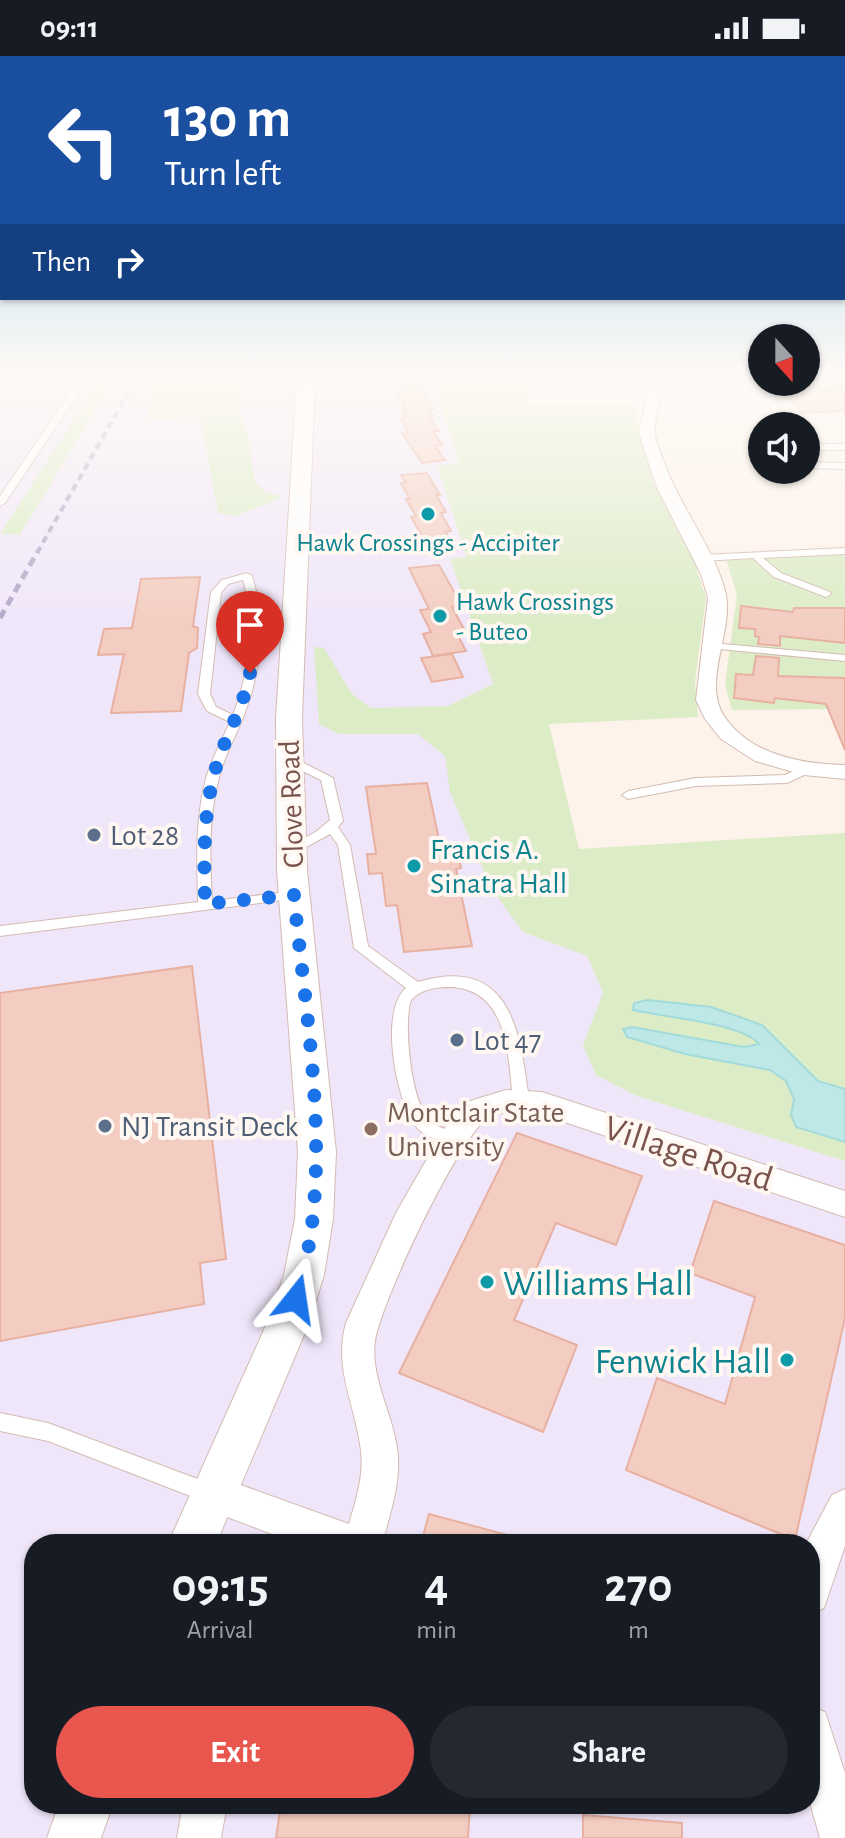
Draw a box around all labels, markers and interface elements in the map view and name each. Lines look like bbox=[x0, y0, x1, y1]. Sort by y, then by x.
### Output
text: 09:11 bbox=[40, 13, 99, 43]
icon: left bbox=[32, 88, 136, 192]
text: 130 m bbox=[164, 91, 291, 147]
text: Turn left bbox=[164, 156, 281, 192]
icon: right bbox=[107, 240, 151, 284]
text: Then bbox=[32, 247, 91, 277]
north arrow bbox=[748, 324, 820, 396]
map controls bbox=[748, 324, 820, 484]
button: sound bbox=[748, 412, 820, 484]
marker: Hawk Crossings - Accipiter bbox=[419, 505, 437, 523]
place label: Hawk Crossings - Accipiter bbox=[296, 530, 560, 556]
place label: Hawk Crossings - Buteo bbox=[456, 589, 614, 645]
pin bbox=[216, 591, 284, 673]
icon: arrive bbox=[228, 603, 272, 647]
marker: Hawk Crossings - Buteo bbox=[431, 607, 449, 625]
street label: Clove Road bbox=[275, 739, 309, 868]
place label: Lot 28 bbox=[110, 821, 179, 851]
marker: Lot 28 bbox=[85, 826, 103, 844]
place label: Francis A. Sinatra Hall bbox=[430, 835, 567, 899]
marker: Francis A. Sinatra Hall bbox=[405, 857, 423, 875]
place label: Lot 47 bbox=[473, 1026, 541, 1056]
marker: Lot 47 bbox=[448, 1031, 466, 1049]
place label: Montclair State University bbox=[387, 1098, 564, 1162]
street label: Village Road bbox=[600, 1110, 777, 1198]
place label: NJ Transit Deck bbox=[121, 1112, 299, 1142]
marker: NJ Transit Deck bbox=[96, 1117, 114, 1135]
marker: Montclair State University bbox=[362, 1120, 380, 1138]
position arrow bbox=[254, 1257, 338, 1341]
place label: Williams Hall bbox=[503, 1266, 693, 1302]
marker: Williams Hall bbox=[478, 1273, 496, 1291]
place label: Fenwick Hall bbox=[595, 1344, 771, 1380]
marker: Fenwick Hall bbox=[778, 1351, 796, 1369]
text: 09:15 bbox=[171, 1563, 269, 1611]
text: 4 bbox=[424, 1563, 448, 1611]
text: 270 bbox=[604, 1563, 672, 1611]
text: Arrival bbox=[187, 1617, 254, 1643]
text: min bbox=[416, 1617, 457, 1643]
text: m bbox=[628, 1617, 649, 1643]
button: Exit bbox=[56, 1706, 414, 1798]
button: Share bbox=[430, 1706, 788, 1798]

